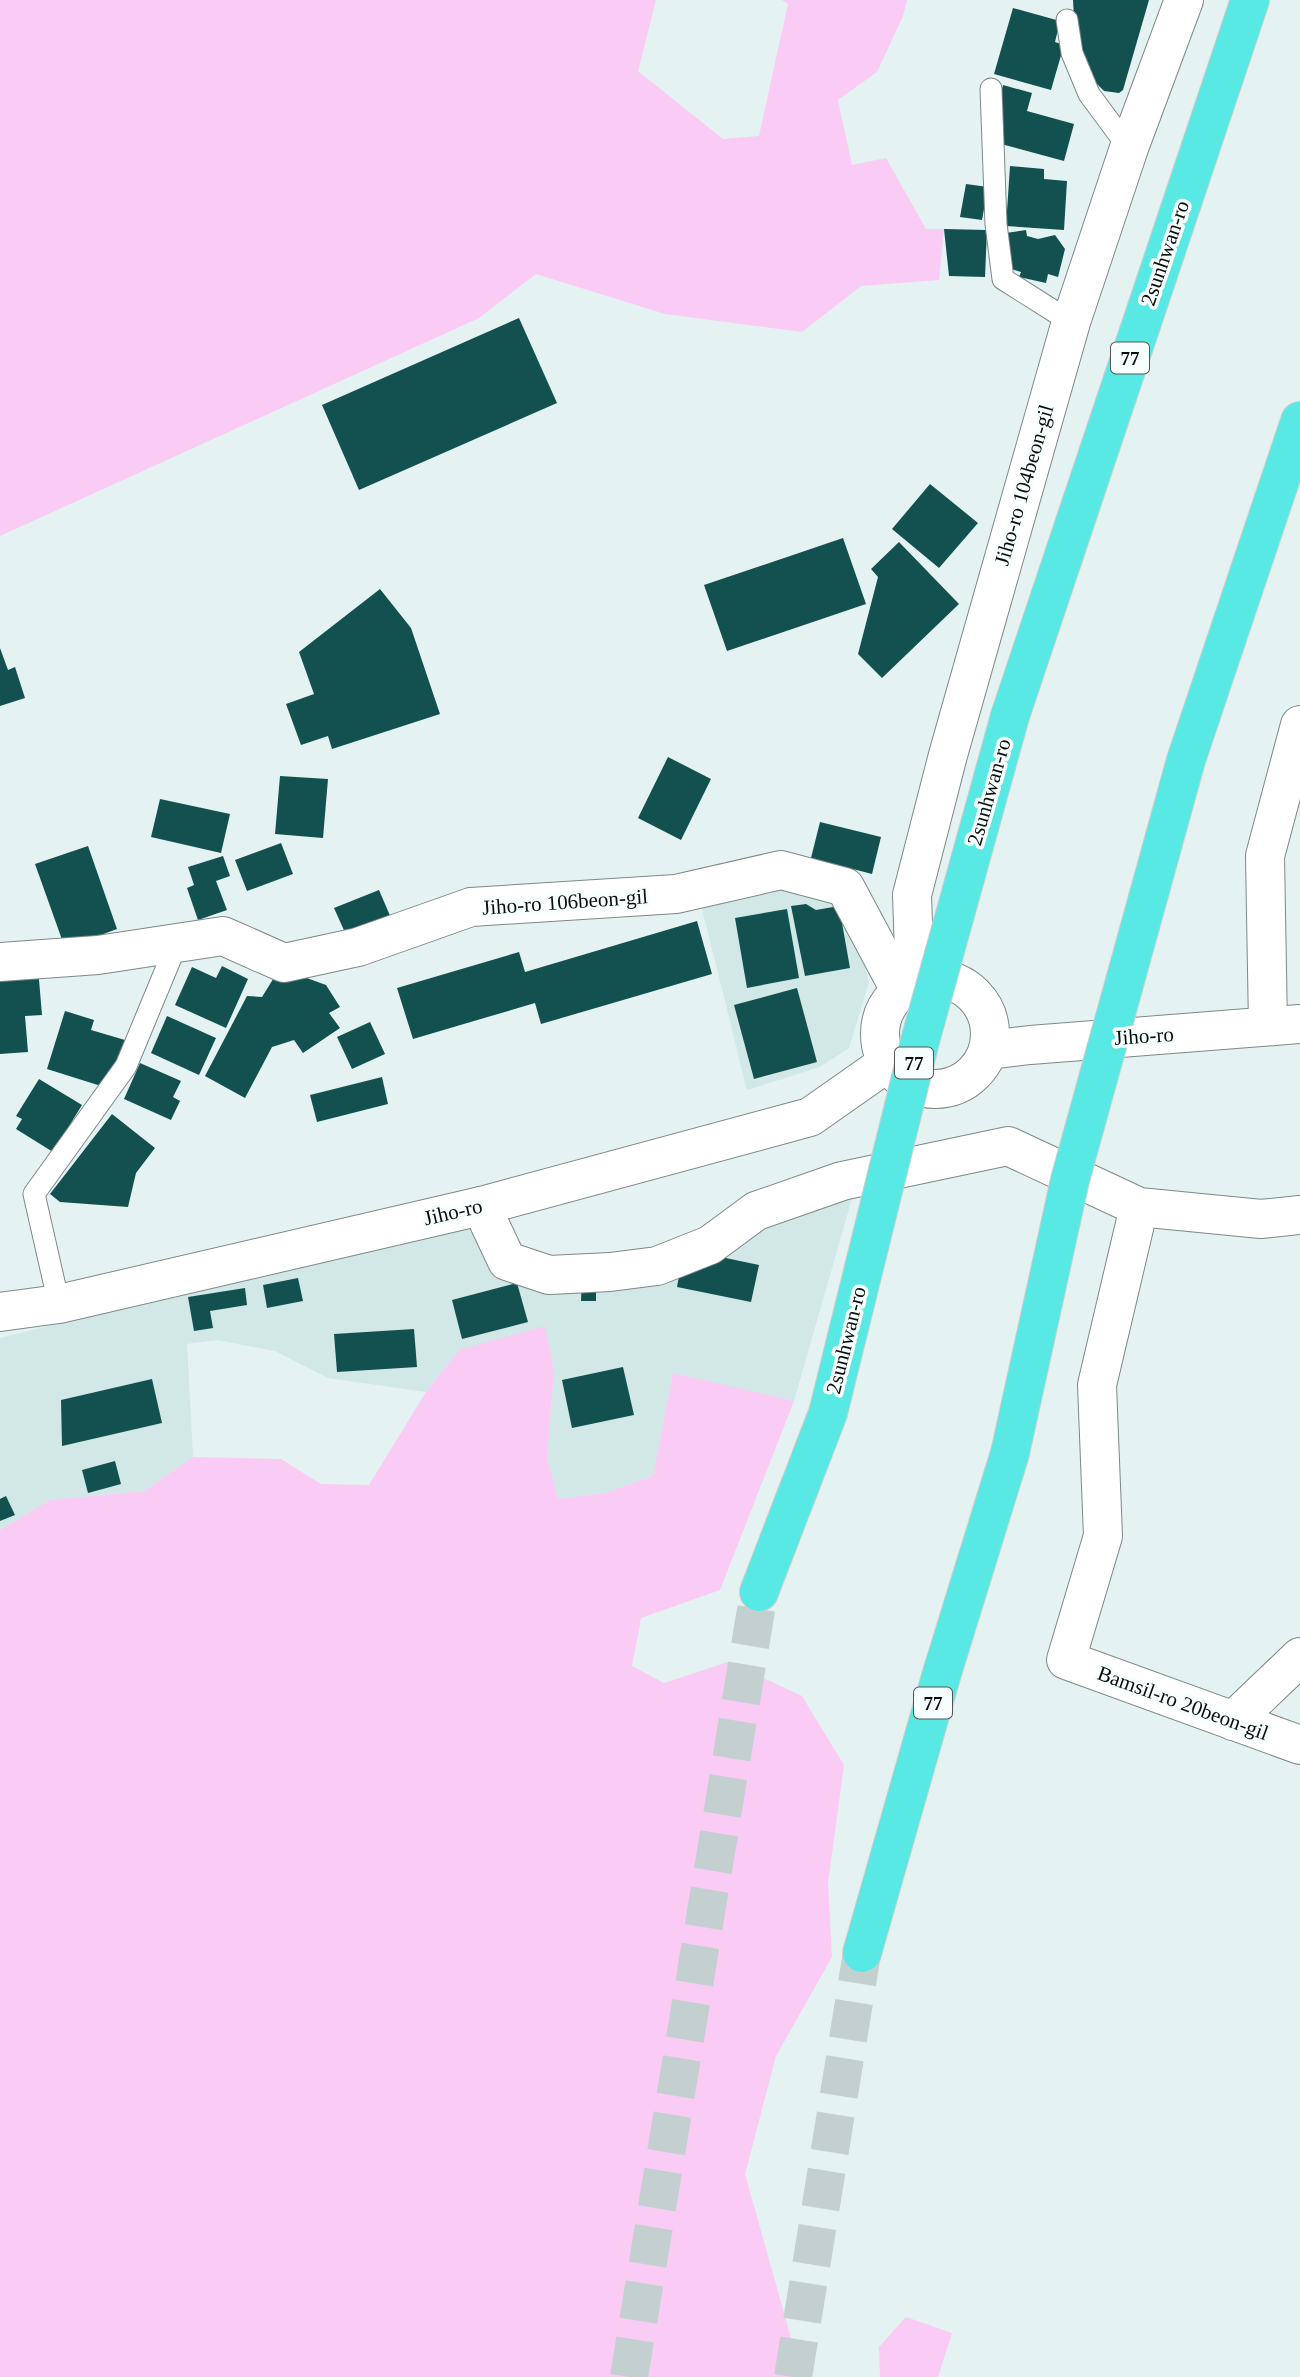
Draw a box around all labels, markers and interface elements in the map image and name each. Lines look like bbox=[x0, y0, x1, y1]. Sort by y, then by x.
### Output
street label: 2sunhwan-ro bbox=[1136, 197, 1194, 309]
road number: 77 bbox=[1111, 342, 1149, 374]
street label: Jiho-ro 104beon-gil bbox=[990, 402, 1058, 568]
street label: 2sunhwan-ro bbox=[962, 736, 1016, 848]
street label: Jiho-ro 106beon-gil bbox=[481, 884, 649, 920]
street label: Jiho-ro bbox=[1113, 1022, 1175, 1050]
road number: 77 bbox=[895, 1048, 933, 1078]
street label: Jiho-ro bbox=[421, 1194, 485, 1230]
street label: 2sunhwan-ro bbox=[821, 1284, 871, 1396]
street label: Bamsil-ro 20beon-gil bbox=[1094, 1661, 1272, 1745]
road number: 77 bbox=[914, 1688, 952, 1718]

